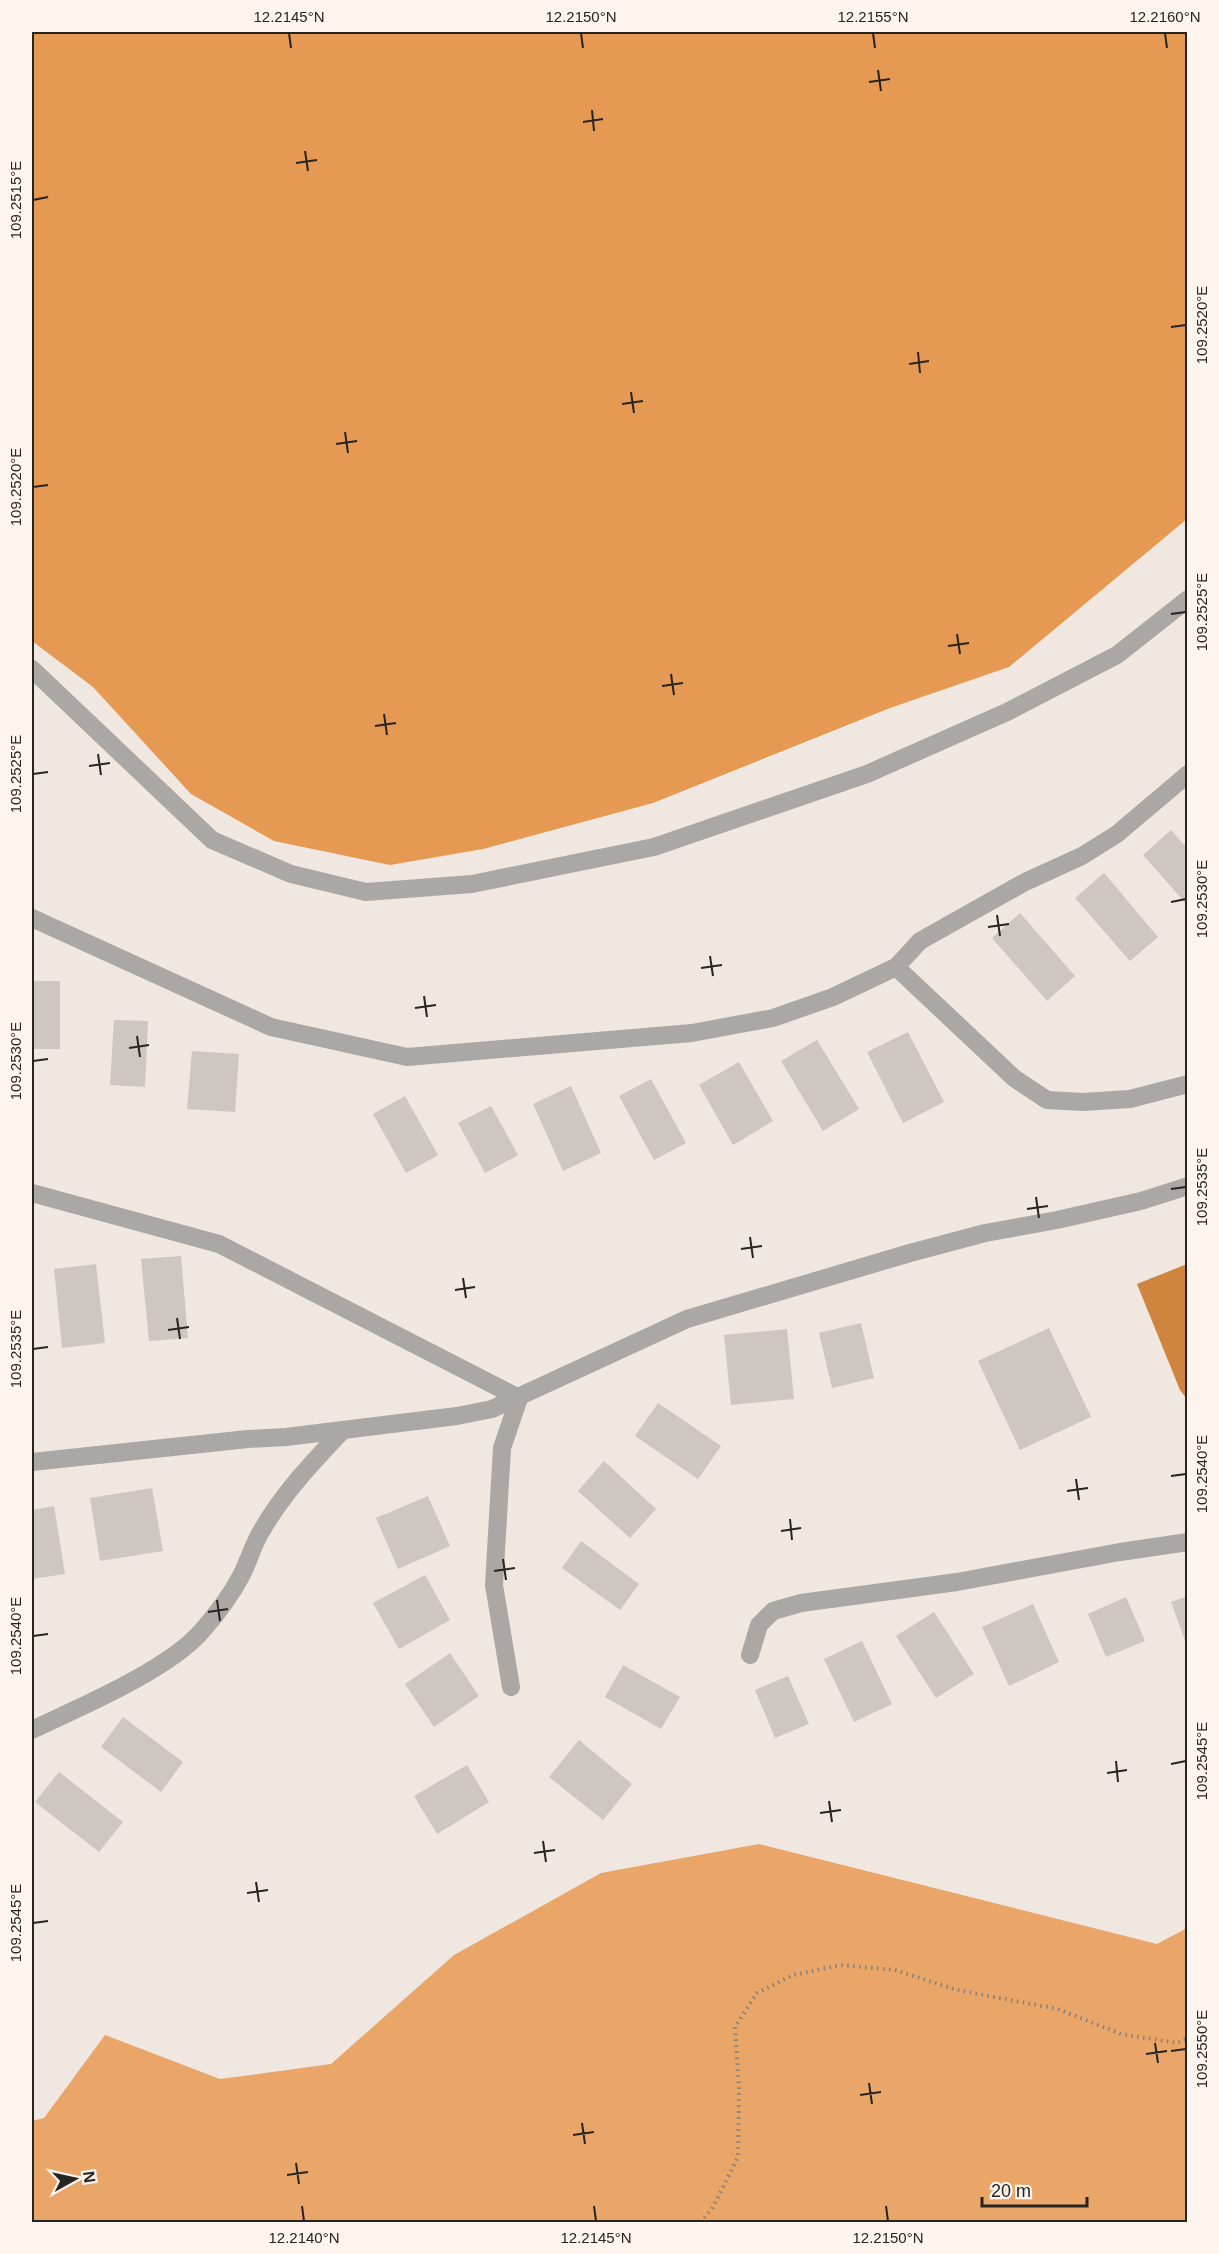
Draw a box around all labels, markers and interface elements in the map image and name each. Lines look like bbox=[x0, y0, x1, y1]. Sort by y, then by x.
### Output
text: 12.2145°N bbox=[253, 8, 325, 25]
text: 12.2150°N bbox=[545, 8, 617, 25]
text: 12.2155°N bbox=[837, 8, 909, 25]
text: 12.2160°N bbox=[1129, 8, 1201, 25]
text: 109.2515°E bbox=[7, 161, 24, 239]
text: 109.2520°E bbox=[1193, 286, 1210, 364]
text: 109.2520°E bbox=[7, 448, 24, 526]
text: 109.2525°E bbox=[1193, 573, 1210, 651]
text: 109.2525°E bbox=[7, 735, 24, 813]
text: 109.2530°E bbox=[1193, 860, 1210, 938]
text: 109.2530°E bbox=[7, 1022, 24, 1100]
text: 109.2535°E bbox=[1193, 1148, 1210, 1226]
text: 109.2535°E bbox=[7, 1310, 24, 1388]
text: 109.2540°E bbox=[1193, 1435, 1210, 1513]
text: 109.2540°E bbox=[7, 1597, 24, 1675]
text: 109.2545°E bbox=[1193, 1722, 1210, 1800]
text: 109.2545°E bbox=[7, 1884, 24, 1962]
text: 109.2550°E bbox=[1193, 2010, 1210, 2088]
north arrow bbox=[45, 2149, 105, 2209]
text: N bbox=[80, 2170, 99, 2184]
scale bar bbox=[982, 2170, 1087, 2208]
text: 20 m bbox=[991, 2181, 1031, 2201]
text: 12.2140°N bbox=[268, 2229, 340, 2246]
text: 12.2145°N bbox=[560, 2229, 632, 2246]
text: 12.2150°N bbox=[852, 2229, 924, 2246]

